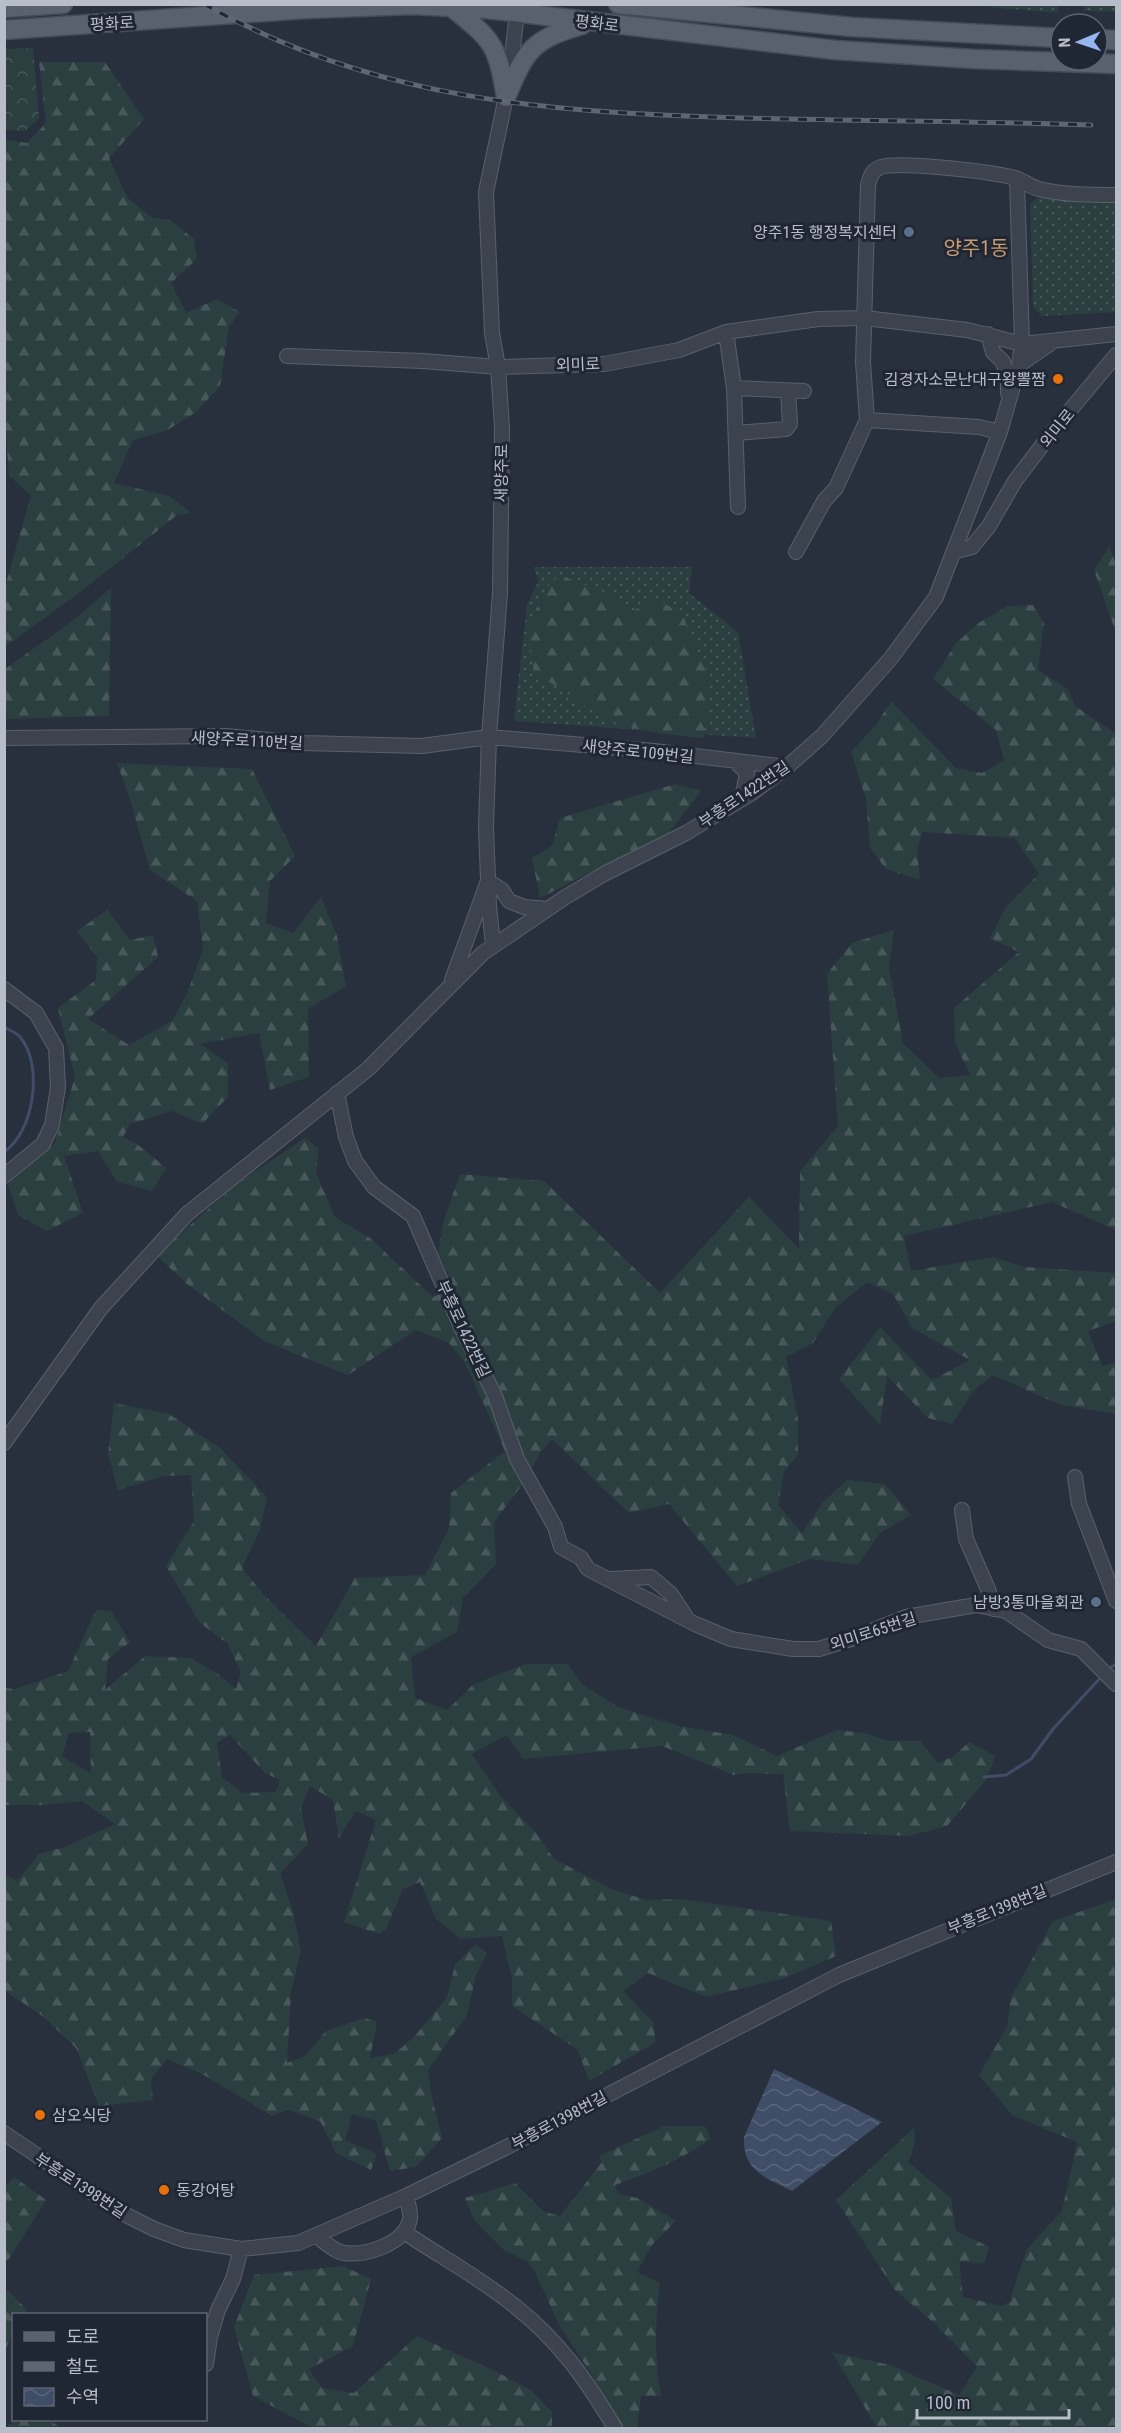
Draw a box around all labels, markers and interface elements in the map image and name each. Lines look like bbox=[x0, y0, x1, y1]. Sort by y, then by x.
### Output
street label: 평화로 bbox=[574, 11, 620, 36]
north arrow bbox=[1049, 12, 1109, 72]
street label: 평화로 bbox=[89, 13, 135, 34]
text: N bbox=[1055, 37, 1074, 48]
place label: 양주1동 행정복지센터 bbox=[753, 223, 897, 242]
marker: 양주1동 행정복지센터 bbox=[902, 225, 916, 239]
district label: 양주1동 bbox=[943, 236, 1009, 260]
street label: 외미로 bbox=[556, 354, 601, 375]
place label: 김경자소문난대구왕뽈짬 bbox=[884, 370, 1046, 389]
marker: 김경자소문난대구왕뽈짬 bbox=[1051, 372, 1065, 386]
street label: 외미로 bbox=[1036, 405, 1079, 451]
street label: 새양주로 bbox=[491, 443, 512, 503]
street label: 새양주로110번길 bbox=[191, 728, 303, 753]
street label: 새양주로109번길 bbox=[581, 736, 695, 767]
street label: 부흥로1422번길 bbox=[695, 757, 793, 832]
street label: 부흥로1422번길 bbox=[433, 1278, 494, 1381]
place label: 남방3통마을회관 bbox=[973, 1593, 1084, 1612]
marker: 남방3통마을회관 bbox=[1089, 1595, 1103, 1609]
street label: 외미로65번길 bbox=[828, 1609, 919, 1654]
street label: 부흥로1398번길 bbox=[945, 1881, 1050, 1938]
street label: 부흥로1398번길 bbox=[508, 2087, 610, 2154]
place label: 삼오식당 bbox=[52, 2106, 111, 2125]
marker: 삼오식당 bbox=[33, 2108, 47, 2122]
street label: 부흥로1398번길 bbox=[31, 2149, 130, 2222]
place label: 동강어탕 bbox=[176, 2181, 235, 2200]
marker: 동강어탕 bbox=[157, 2183, 171, 2197]
legend bbox=[12, 2313, 207, 2421]
text: 도로 bbox=[66, 2326, 99, 2347]
text: 철도 bbox=[66, 2356, 99, 2377]
scale bar bbox=[917, 2382, 1068, 2420]
text: 수역 bbox=[66, 2386, 99, 2407]
text: 100 m bbox=[926, 2392, 970, 2413]

